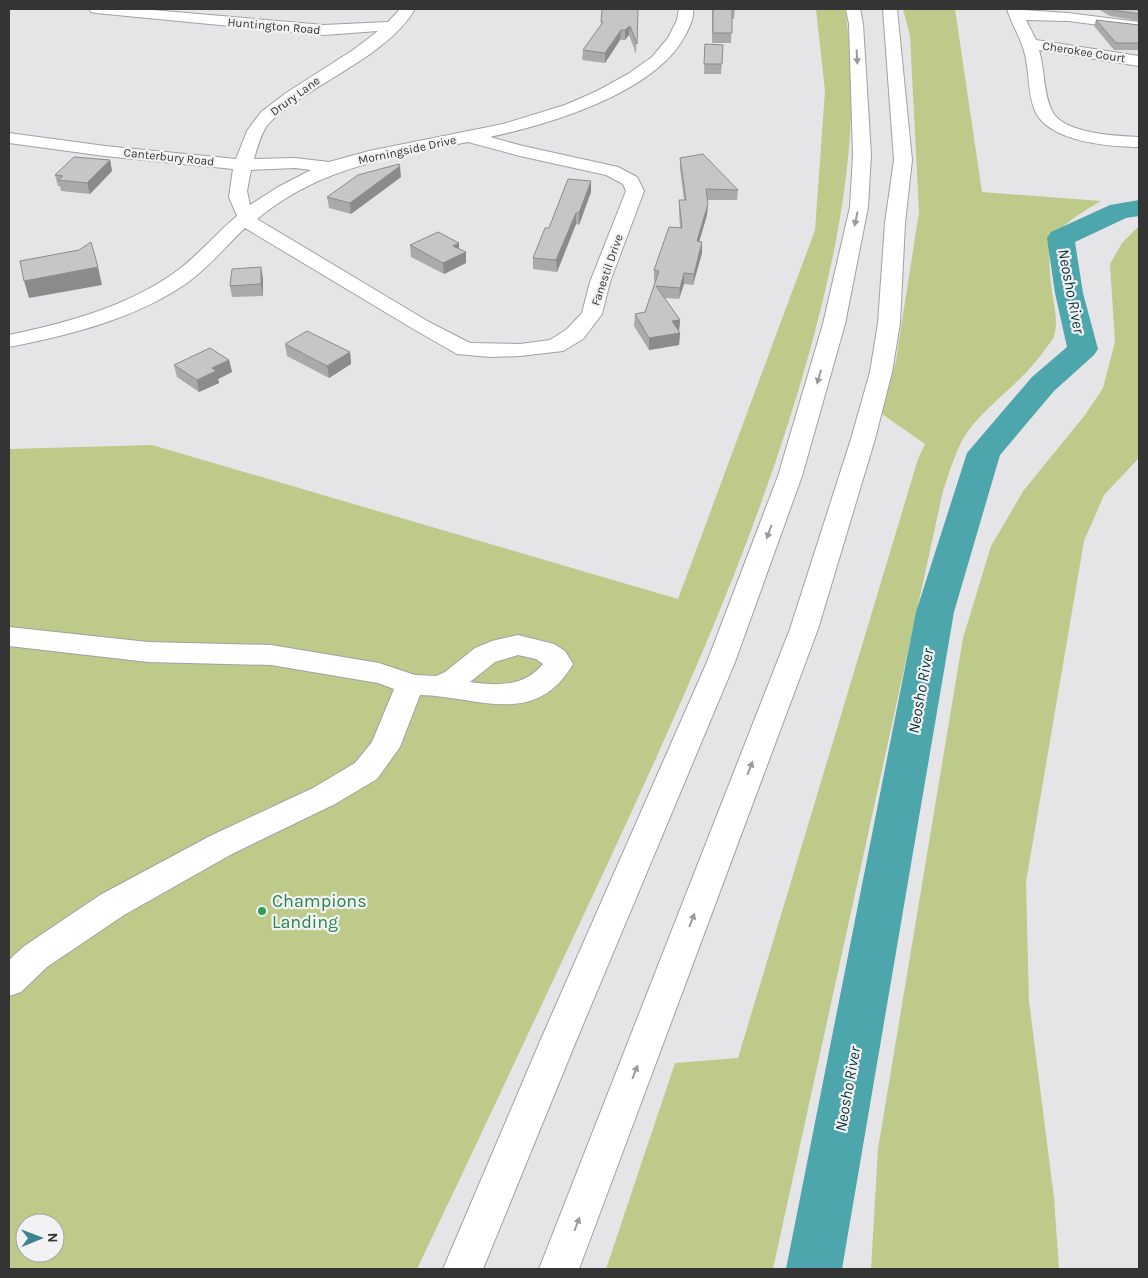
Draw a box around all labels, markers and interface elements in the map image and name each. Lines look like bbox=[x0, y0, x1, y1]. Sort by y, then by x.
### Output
street label: Huntington Road bbox=[227, 15, 321, 37]
street label: Cherokee Court bbox=[1042, 39, 1127, 66]
one-way arrow bbox=[854, 49, 862, 65]
street label: Drury Lane bbox=[267, 73, 323, 119]
street label: Morningside Drive bbox=[357, 133, 457, 167]
street label: Canterbury Road bbox=[123, 145, 215, 169]
one-way arrow bbox=[852, 212, 860, 227]
street label: Fanestil Drive bbox=[588, 232, 626, 308]
water label: Neosho River bbox=[1054, 247, 1089, 336]
one-way arrow bbox=[814, 370, 822, 385]
one-way arrow bbox=[765, 525, 773, 540]
water label: Neosho River bbox=[904, 647, 937, 735]
one-way arrow bbox=[747, 761, 755, 775]
place label: Champions Landing bbox=[272, 890, 367, 933]
marker: Champions Landing bbox=[256, 905, 268, 917]
one-way arrow bbox=[689, 913, 697, 927]
water label: Neosho River bbox=[831, 1045, 864, 1133]
one-way arrow bbox=[631, 1065, 639, 1079]
north arrow bbox=[15, 1213, 65, 1263]
one-way arrow bbox=[573, 1216, 581, 1231]
text: N bbox=[44, 1233, 61, 1243]

